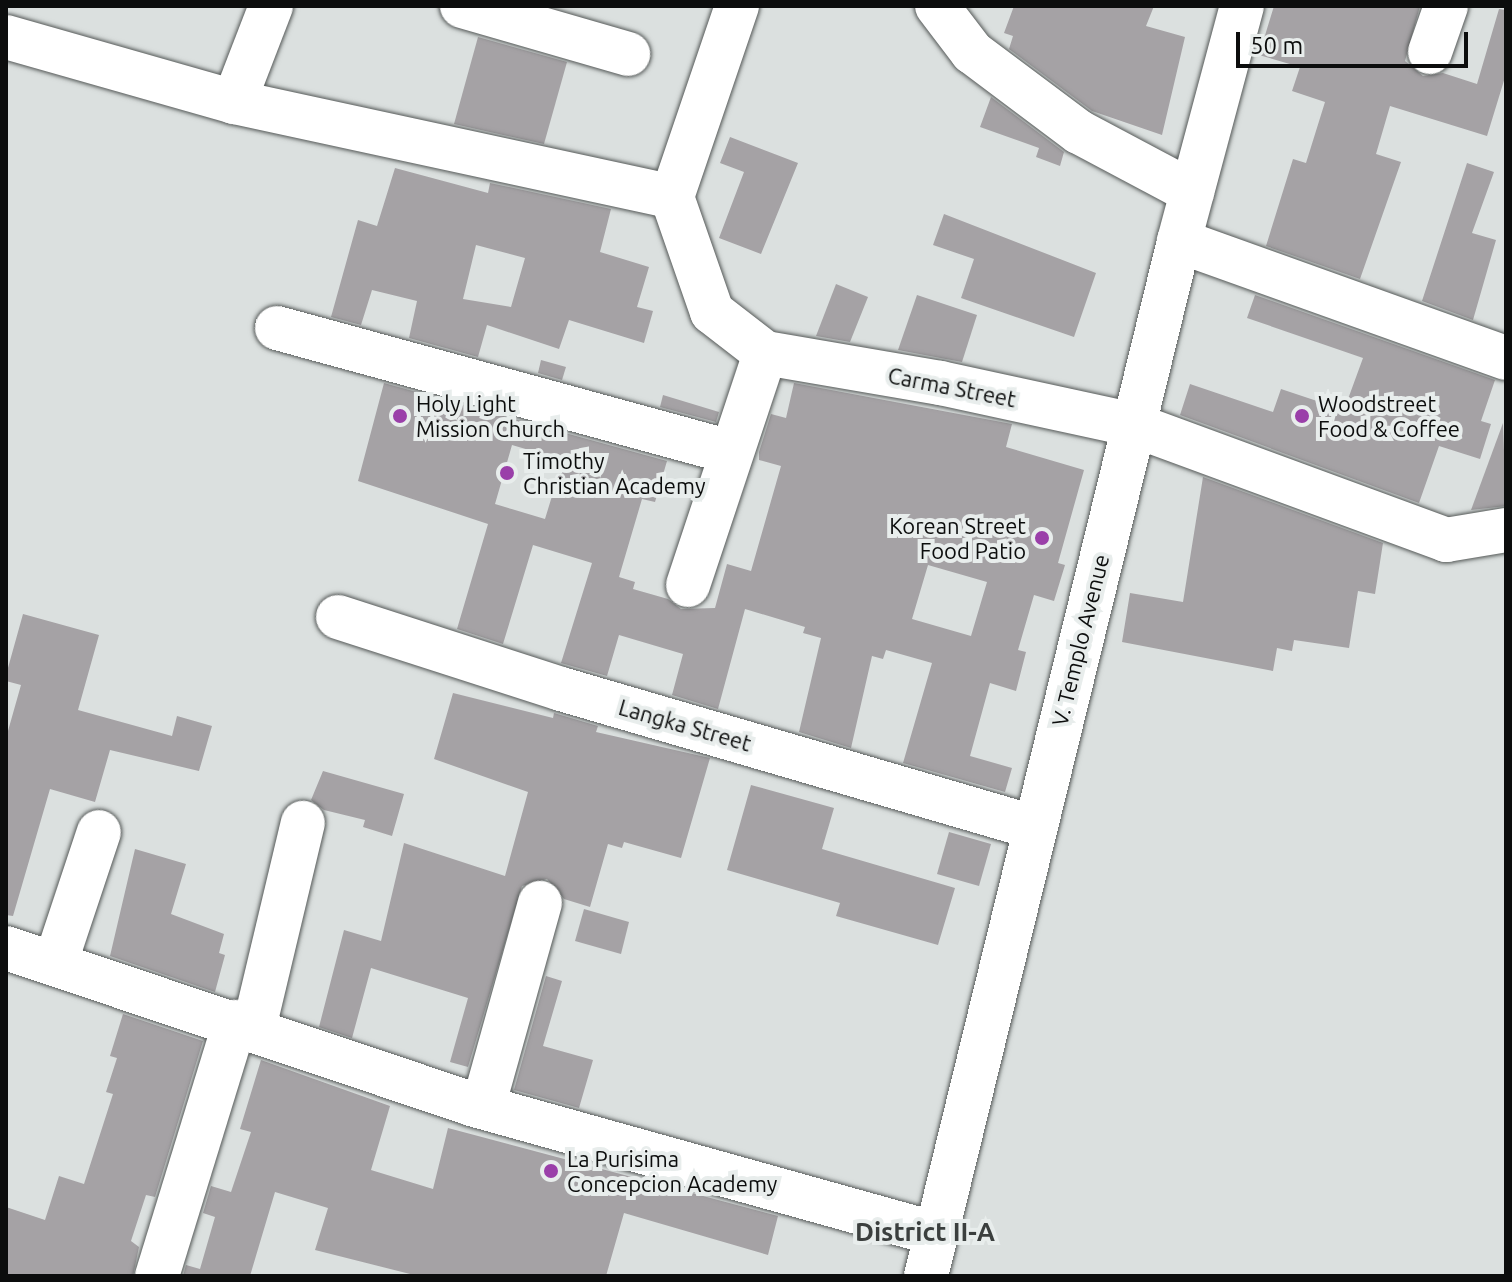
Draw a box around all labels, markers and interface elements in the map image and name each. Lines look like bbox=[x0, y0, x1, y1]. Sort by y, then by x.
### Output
scale bar bbox=[1240, 16, 1472, 66]
text: 50 m bbox=[1250, 32, 1303, 59]
street label: Carma Street bbox=[886, 362, 1018, 412]
place label: Holy Light Mission Church bbox=[416, 390, 565, 442]
place label: Woodstreet Food & Coffee bbox=[1318, 390, 1460, 442]
marker: Holy Light Mission Church bbox=[391, 407, 409, 425]
marker: Woodstreet Food & Coffee bbox=[1293, 407, 1311, 425]
place label: Timothy Christian Academy bbox=[523, 447, 706, 498]
marker: Timothy Christian Academy bbox=[498, 464, 516, 482]
place label: Korean Street Food Patio bbox=[889, 512, 1026, 564]
marker: Korean Street Food Patio bbox=[1033, 529, 1051, 547]
street label: V. Templo Avenue bbox=[1046, 551, 1114, 729]
street label: Langka Street bbox=[616, 693, 754, 757]
place label: La Purisima Concepcion Academy bbox=[567, 1145, 777, 1196]
marker: La Purisima Concepcion Academy bbox=[542, 1162, 560, 1180]
district label: District II-A bbox=[855, 1216, 995, 1248]

